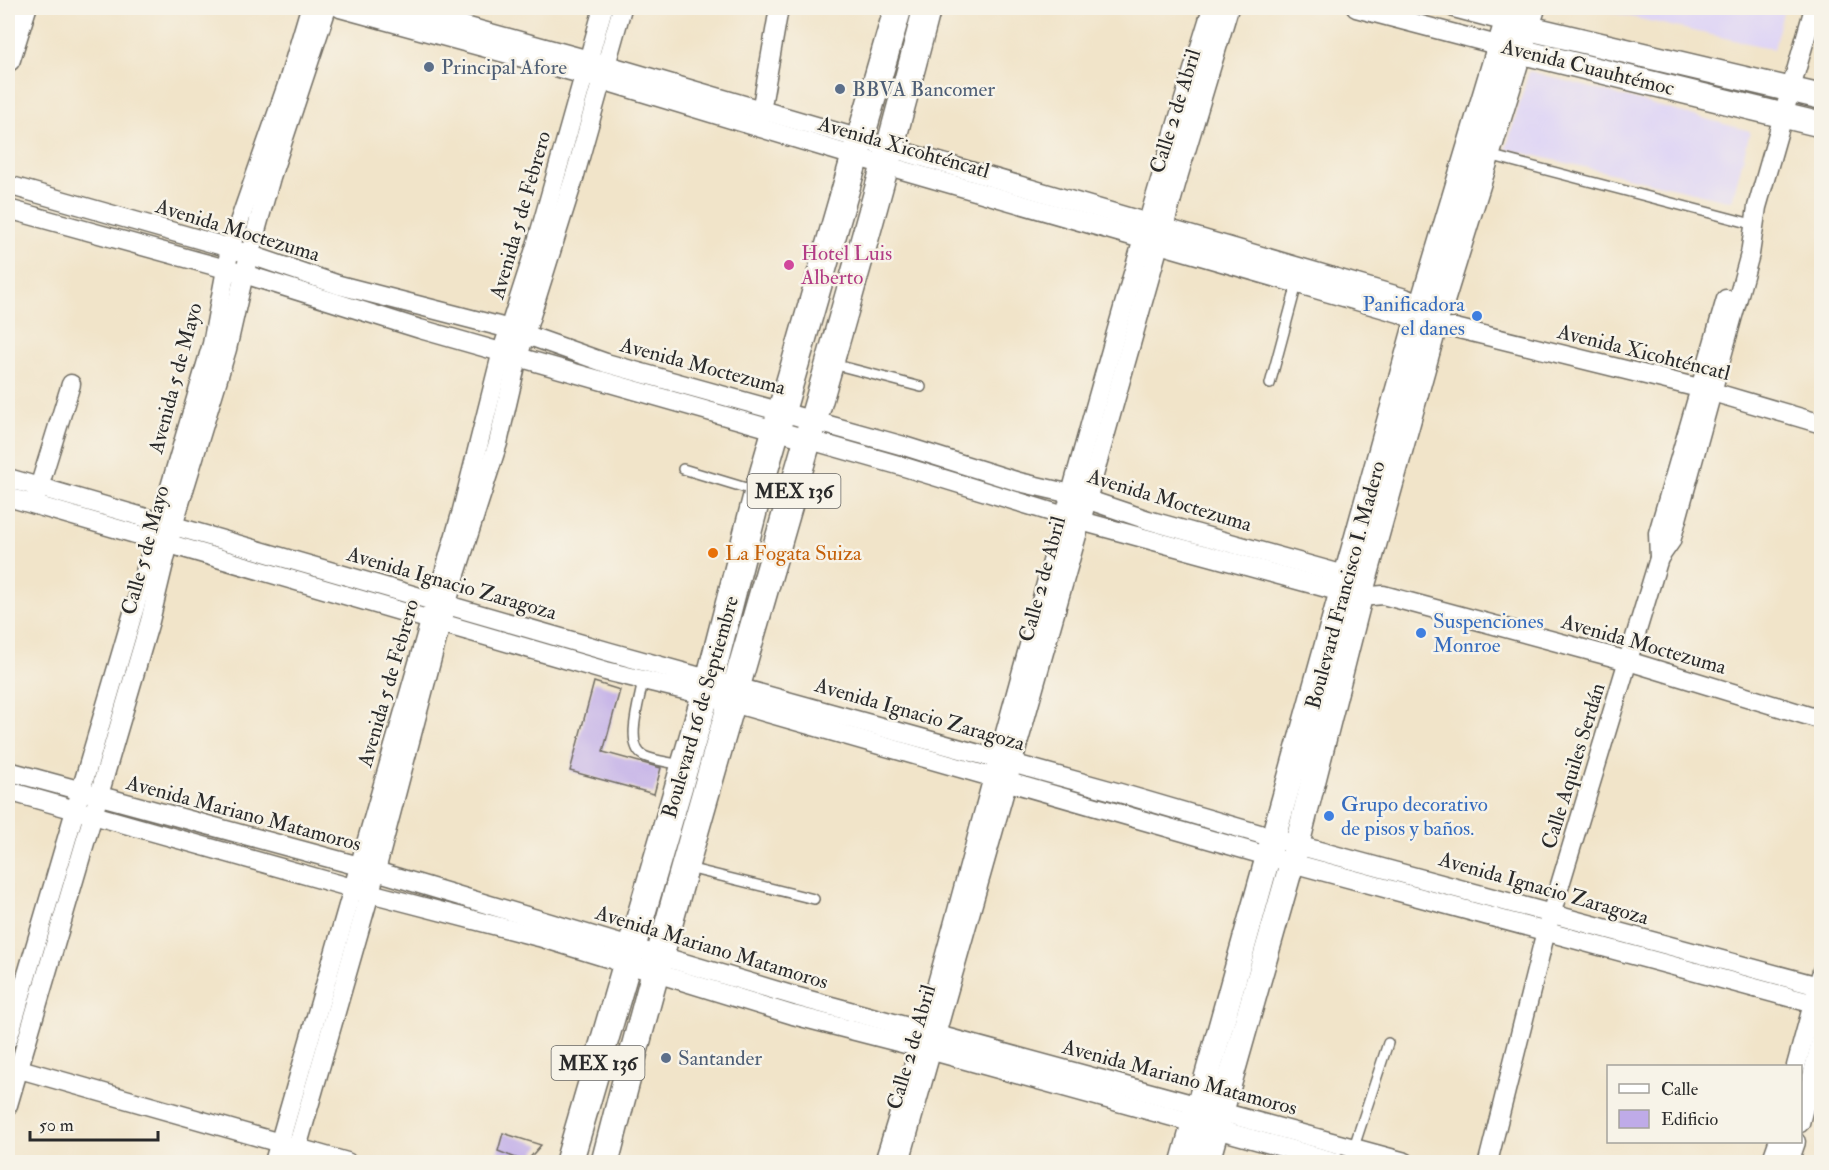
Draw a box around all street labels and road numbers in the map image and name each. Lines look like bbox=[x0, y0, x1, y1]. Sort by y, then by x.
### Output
street label: Avenida Cuauhtémoc bbox=[1498, 33, 1678, 102]
street label: Calle 2 de Abril bbox=[1144, 45, 1207, 177]
street label: Avenida Xicohténcatl bbox=[814, 110, 993, 185]
street label: Avenida 5 de Febrero bbox=[483, 128, 557, 303]
street label: Avenida Moctezuma bbox=[152, 192, 324, 268]
street label: Avenida 5 de Mayo bbox=[142, 300, 209, 458]
street label: Avenida Xicohténcatl bbox=[1554, 318, 1734, 387]
street label: Avenida Moctezuma bbox=[616, 331, 789, 402]
street label: Boulevard Francisco I. Madero bbox=[1299, 458, 1392, 712]
street label: Avenida Moctezuma bbox=[1084, 462, 1256, 538]
road number: MEX 136 bbox=[748, 474, 840, 508]
street label: Calle 5 de Mayo bbox=[115, 482, 176, 618]
street label: Calle 2 de Abril bbox=[1013, 513, 1072, 645]
street label: Avenida Ignacio Zaragoza bbox=[343, 540, 560, 626]
street label: Boulevard 16 de Septiembre bbox=[656, 593, 745, 821]
street label: Avenida 5 de Febrero bbox=[351, 596, 425, 771]
street label: Avenida Moctezuma bbox=[1557, 608, 1730, 681]
street label: Avenida Ignacio Zaragoza bbox=[811, 671, 1028, 757]
street label: Calle Aquiles Serdán bbox=[1535, 680, 1612, 852]
street label: Avenida Mariano Matamoros bbox=[123, 769, 364, 858]
street label: Avenida Ignacio Zaragoza bbox=[1435, 845, 1652, 931]
street label: Avenida Mariano Matamoros bbox=[591, 899, 832, 996]
street label: Calle 2 de Abril bbox=[881, 981, 942, 1113]
street label: Avenida Mariano Matamoros bbox=[1059, 1033, 1300, 1122]
road number: MEX 136 bbox=[552, 1046, 644, 1080]

